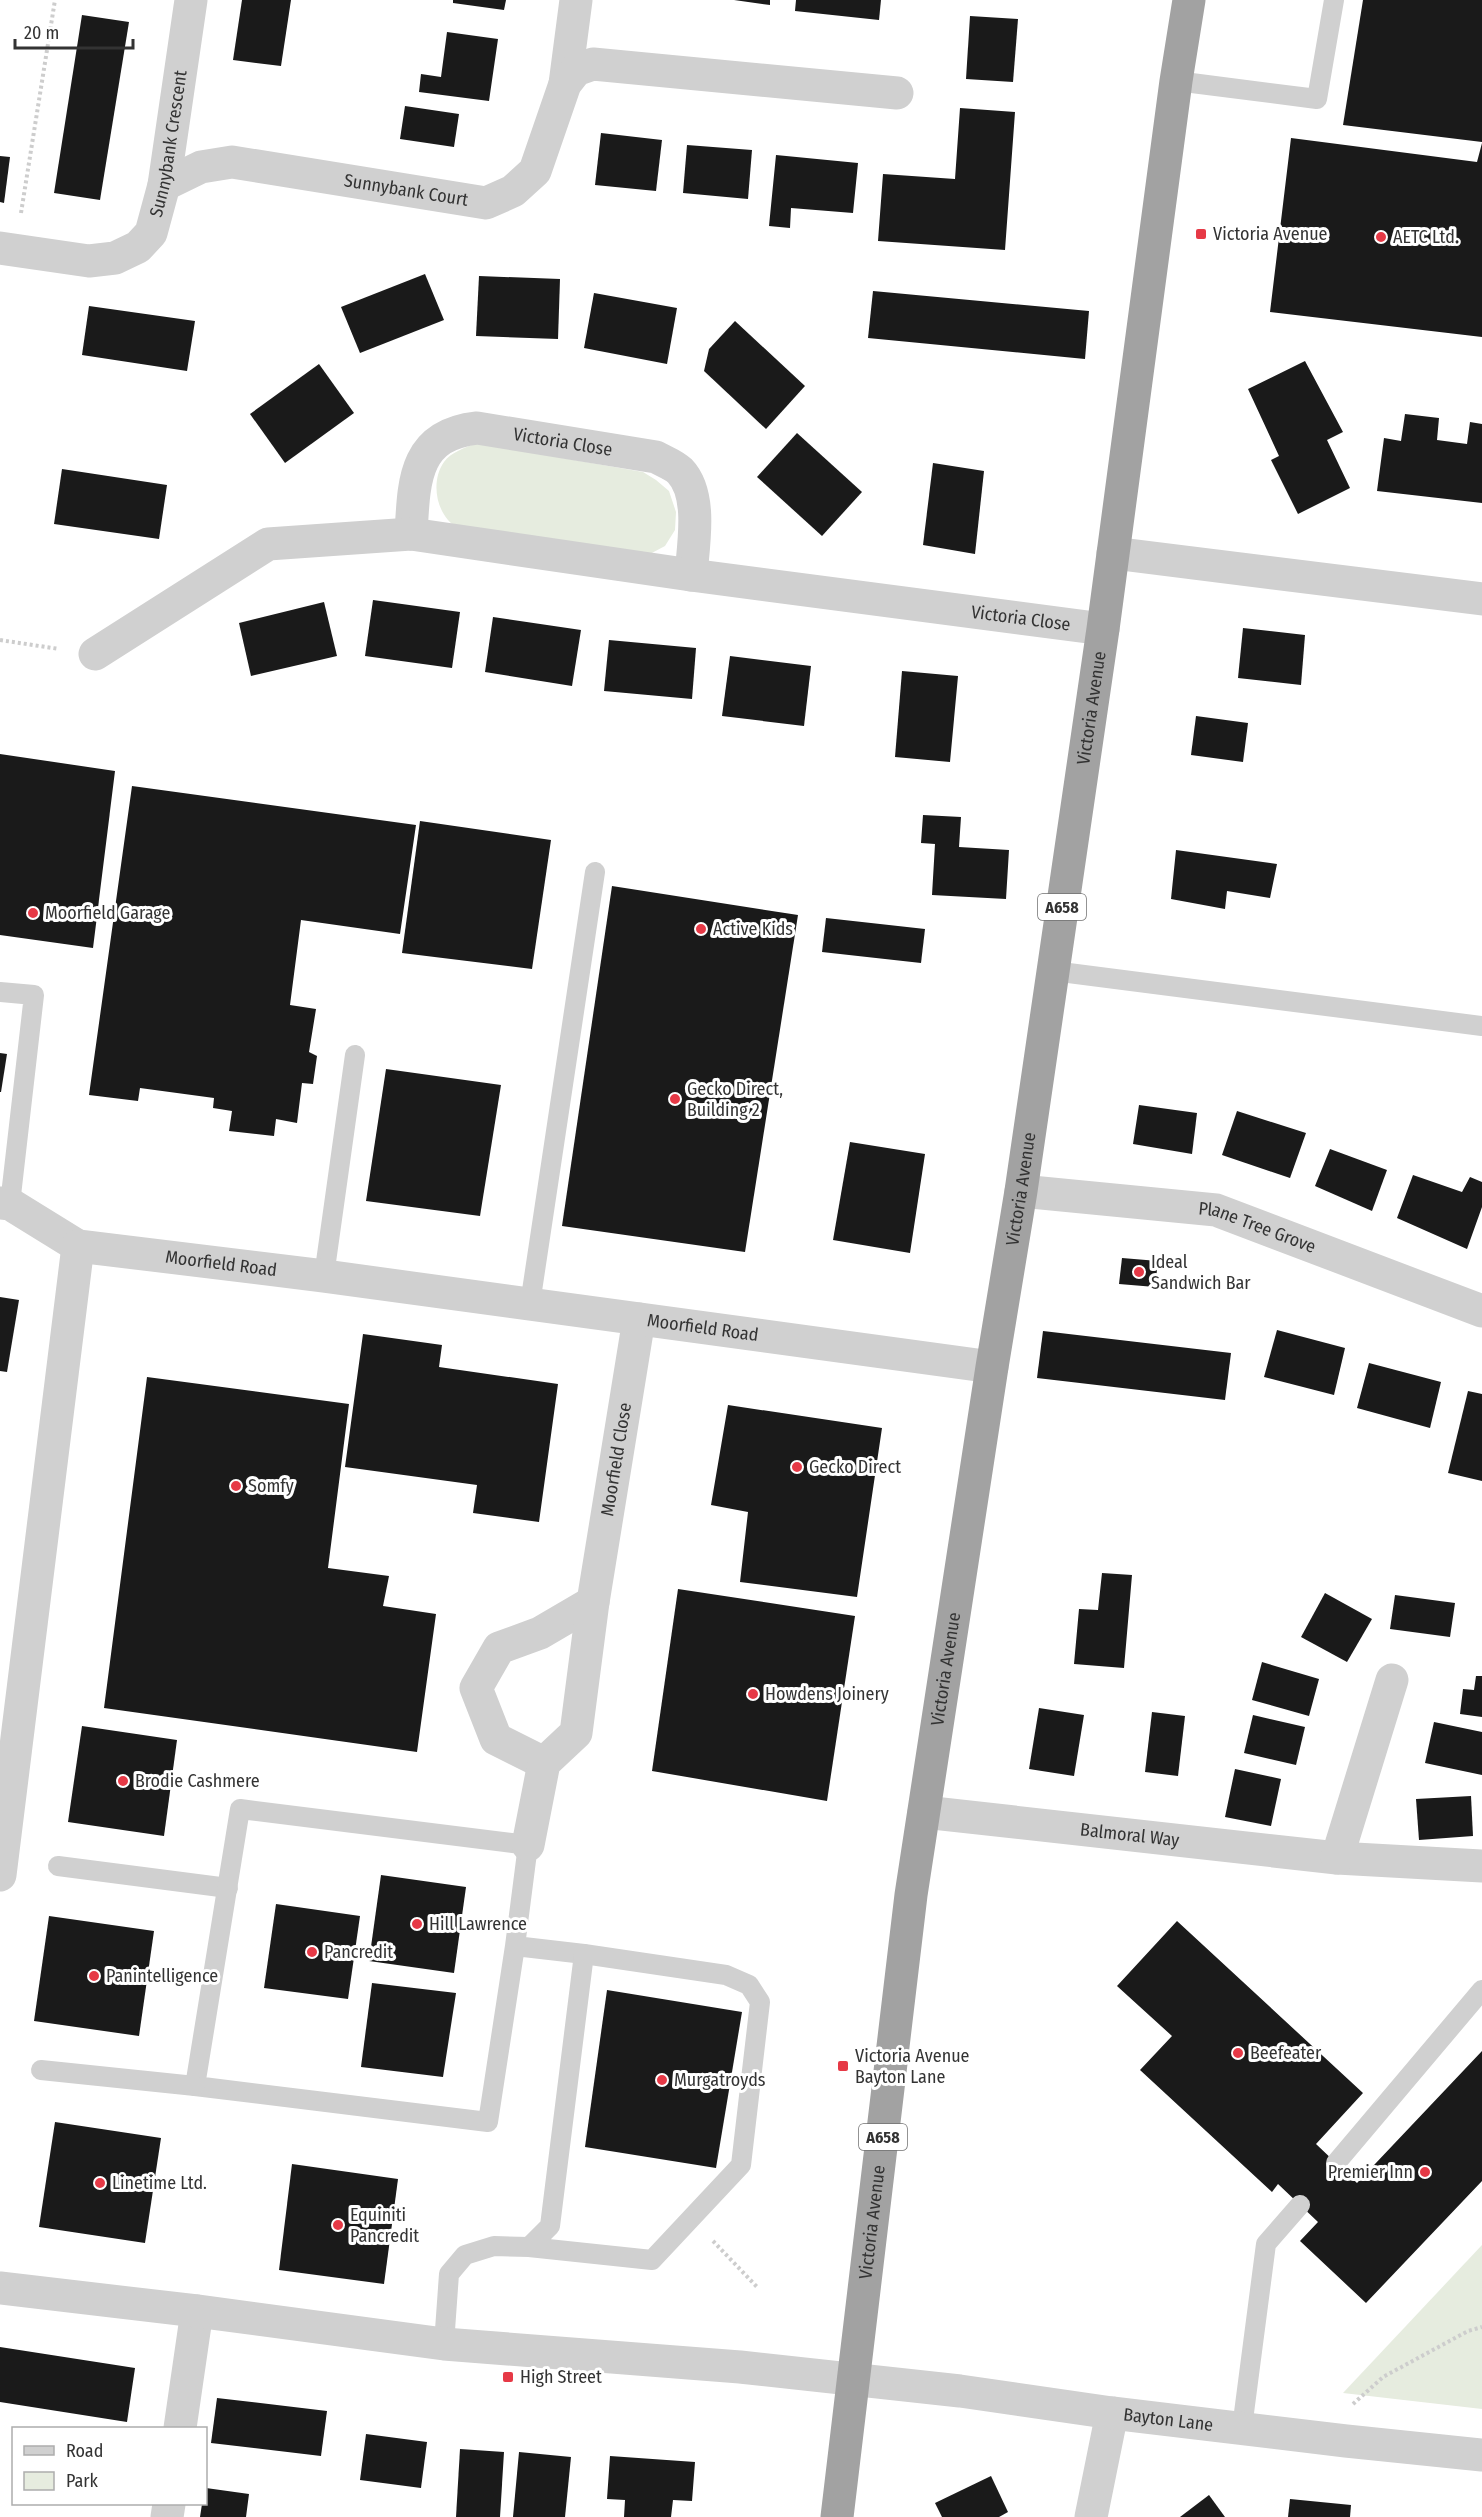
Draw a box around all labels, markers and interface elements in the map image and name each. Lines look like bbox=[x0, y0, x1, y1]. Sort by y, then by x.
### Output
scale bar bbox=[15, 12, 134, 50]
text: 20 m bbox=[24, 22, 59, 44]
street label: Sunnybank Crescent bbox=[145, 69, 192, 219]
street label: Sunnybank Court bbox=[342, 169, 470, 211]
place label: Victoria Avenue bbox=[1213, 223, 1328, 245]
place label: AETC Ltd. bbox=[1393, 226, 1459, 248]
marker: Victoria Avenue bbox=[1194, 227, 1208, 241]
marker: AETC Ltd. bbox=[1374, 230, 1388, 244]
street label: Victoria Close bbox=[512, 423, 614, 461]
street label: Victoria Close bbox=[970, 601, 1072, 636]
street label: Victoria Avenue bbox=[1072, 650, 1111, 766]
road number: A658 bbox=[1038, 894, 1086, 920]
place label: Moorfield Garage bbox=[45, 902, 171, 924]
marker: Moorfield Garage bbox=[26, 906, 40, 920]
place label: Active Kids bbox=[713, 918, 793, 940]
marker: Active Kids bbox=[694, 922, 708, 936]
place label: Gecko Direct, Building 2 bbox=[687, 1078, 783, 1121]
marker: Gecko Direct, Building 2 bbox=[668, 1092, 682, 1106]
street label: Victoria Avenue bbox=[1001, 1131, 1040, 1247]
street label: Plane Tree Grove bbox=[1197, 1197, 1319, 1258]
street label: Moorfield Road bbox=[164, 1246, 278, 1281]
place label: Ideal Sandwich Bar bbox=[1151, 1251, 1251, 1294]
marker: Ideal Sandwich Bar bbox=[1132, 1265, 1146, 1279]
street label: Moorfield Road bbox=[646, 1309, 760, 1346]
street label: Moorfield Close bbox=[596, 1401, 636, 1518]
place label: Gecko Direct bbox=[809, 1456, 901, 1478]
marker: Gecko Direct bbox=[790, 1460, 804, 1474]
place label: Somfy bbox=[248, 1475, 294, 1497]
marker: Somfy bbox=[229, 1479, 243, 1493]
street label: Victoria Avenue bbox=[926, 1611, 965, 1727]
place label: Howdens Joinery bbox=[765, 1683, 889, 1705]
marker: Howdens Joinery bbox=[746, 1687, 760, 1701]
place label: Brodie Cashmere bbox=[135, 1770, 260, 1792]
marker: Brodie Cashmere bbox=[116, 1774, 130, 1788]
street label: Balmoral Way bbox=[1079, 1818, 1180, 1851]
place label: Hill Lawrence bbox=[429, 1913, 527, 1935]
marker: Hill Lawrence bbox=[410, 1917, 424, 1931]
place label: Pancredit bbox=[324, 1941, 393, 1963]
marker: Pancredit bbox=[305, 1945, 319, 1959]
place label: Panintelligence bbox=[106, 1965, 218, 1987]
marker: Panintelligence bbox=[87, 1969, 101, 1983]
place label: Beefeater bbox=[1250, 2042, 1322, 2064]
place label: Victoria Avenue Bayton Lane bbox=[855, 2045, 970, 2088]
marker: Beefeater bbox=[1231, 2046, 1245, 2060]
marker: Victoria Avenue Bayton Lane bbox=[836, 2059, 850, 2073]
place label: Murgatroyds bbox=[674, 2069, 766, 2091]
marker: Murgatroyds bbox=[655, 2073, 669, 2087]
road number: A658 bbox=[859, 2124, 907, 2150]
place label: Premier Inn bbox=[1328, 2161, 1413, 2183]
street label: Victoria Avenue bbox=[854, 2164, 890, 2280]
marker: Premier Inn bbox=[1418, 2165, 1432, 2179]
place label: Linetime Ltd. bbox=[112, 2172, 207, 2194]
marker: Linetime Ltd. bbox=[93, 2176, 107, 2190]
place label: Equiniti Pancredit bbox=[350, 2204, 419, 2247]
marker: Equiniti Pancredit bbox=[331, 2218, 345, 2232]
place label: High Street bbox=[520, 2366, 602, 2388]
marker: High Street bbox=[501, 2370, 515, 2384]
street label: Bayton Lane bbox=[1122, 2403, 1215, 2436]
legend bbox=[12, 2427, 207, 2505]
text: Road bbox=[66, 2440, 103, 2462]
text: Park bbox=[66, 2470, 99, 2492]

